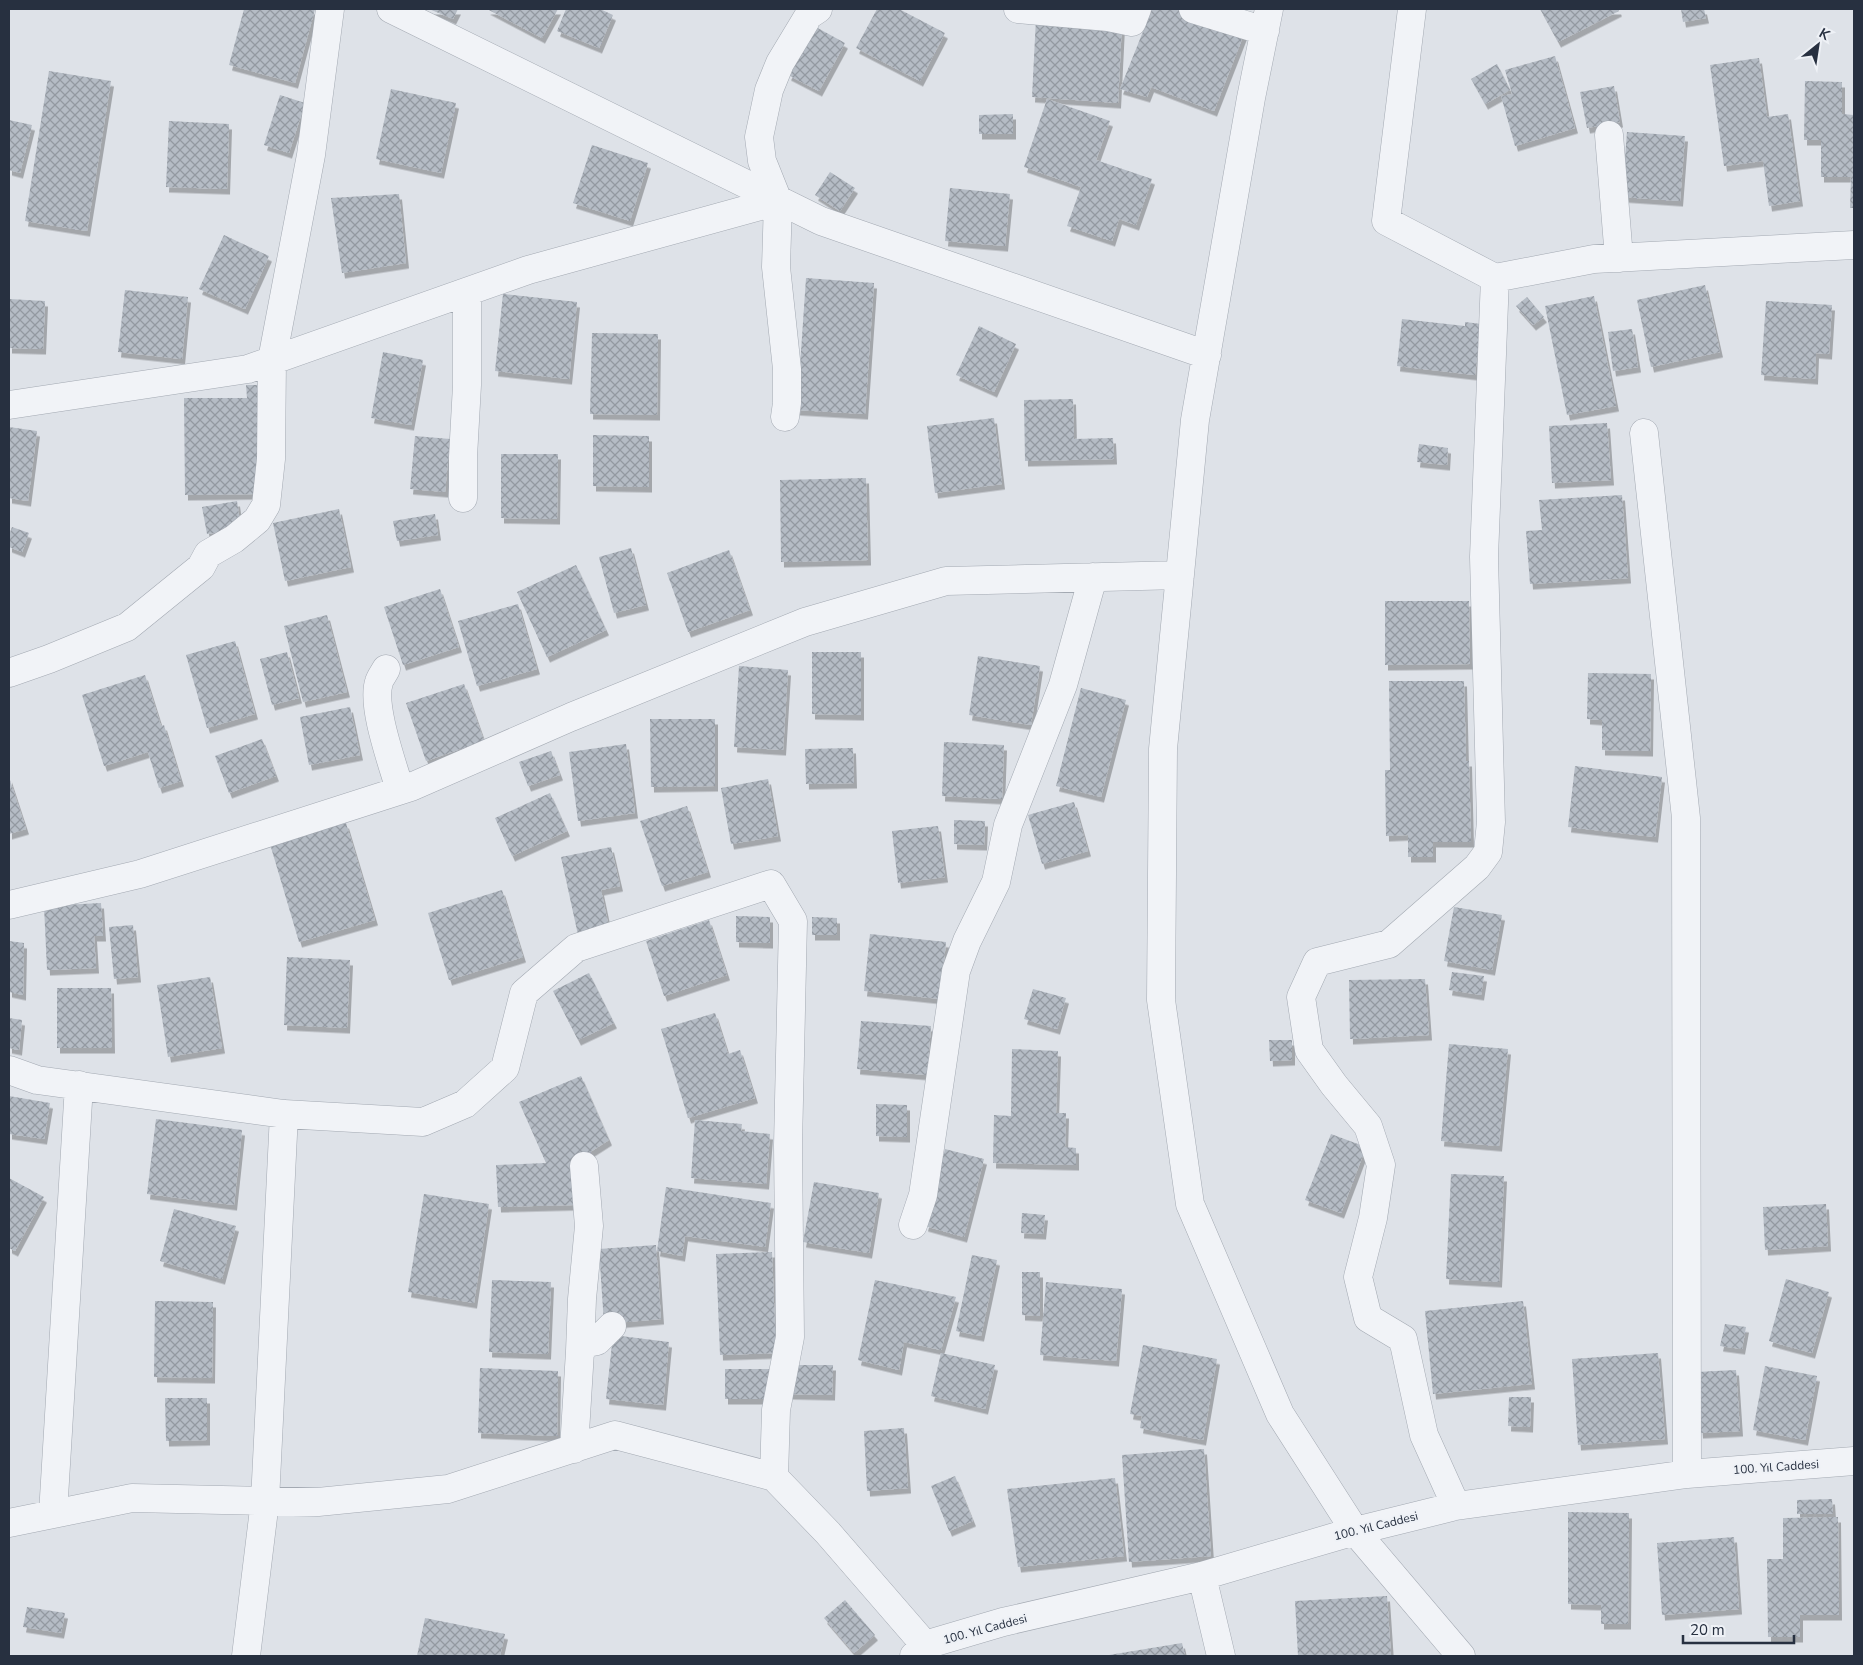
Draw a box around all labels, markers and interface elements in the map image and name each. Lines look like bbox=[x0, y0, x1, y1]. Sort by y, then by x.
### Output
north arrow bbox=[1793, 20, 1843, 70]
text: K bbox=[1815, 24, 1834, 45]
street label: 100. Yıl Caddesi bbox=[1732, 1456, 1820, 1478]
street label: 100. Yıl Caddesi bbox=[1332, 1508, 1420, 1544]
street label: 100. Yıl Caddesi bbox=[941, 1610, 1029, 1648]
scale bar bbox=[1683, 1612, 1794, 1644]
text: 20 m bbox=[1690, 1620, 1725, 1640]

